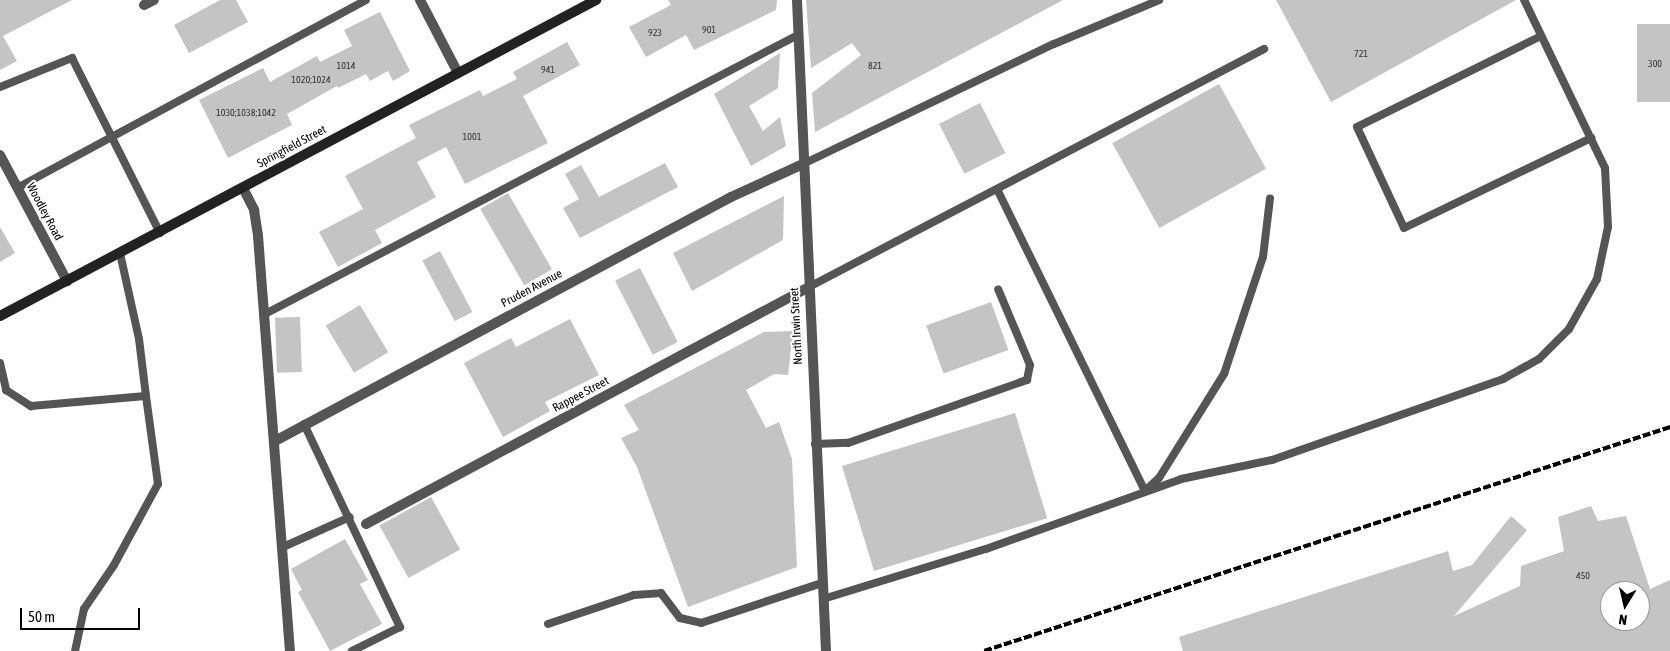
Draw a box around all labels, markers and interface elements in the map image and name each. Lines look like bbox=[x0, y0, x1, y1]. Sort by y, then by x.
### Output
house number: 901 bbox=[702, 24, 716, 36]
house number: 923 bbox=[648, 27, 662, 39]
house number: 721 bbox=[1354, 48, 1368, 60]
house number: 300 bbox=[1648, 58, 1662, 70]
house number: 1014 bbox=[337, 60, 355, 72]
house number: 821 bbox=[868, 60, 882, 72]
house number: 941 bbox=[541, 64, 555, 76]
house number: 1020;1024 bbox=[291, 74, 331, 86]
house number: 1030;1038;1042 bbox=[216, 107, 276, 119]
street label: Springfield Street bbox=[255, 123, 329, 171]
house number: 1001 bbox=[463, 131, 481, 143]
street label: Woodley Road bbox=[23, 181, 65, 243]
street label: Pruden Avenue bbox=[499, 267, 565, 311]
street label: North Irwin Street bbox=[788, 287, 806, 365]
street label: Rappee Street bbox=[550, 374, 612, 416]
house number: 450 bbox=[1576, 570, 1590, 582]
north arrow bbox=[1600, 581, 1650, 631]
scale bar bbox=[22, 598, 142, 630]
text: 50 m bbox=[28, 608, 55, 625]
text: N bbox=[1617, 611, 1628, 628]

